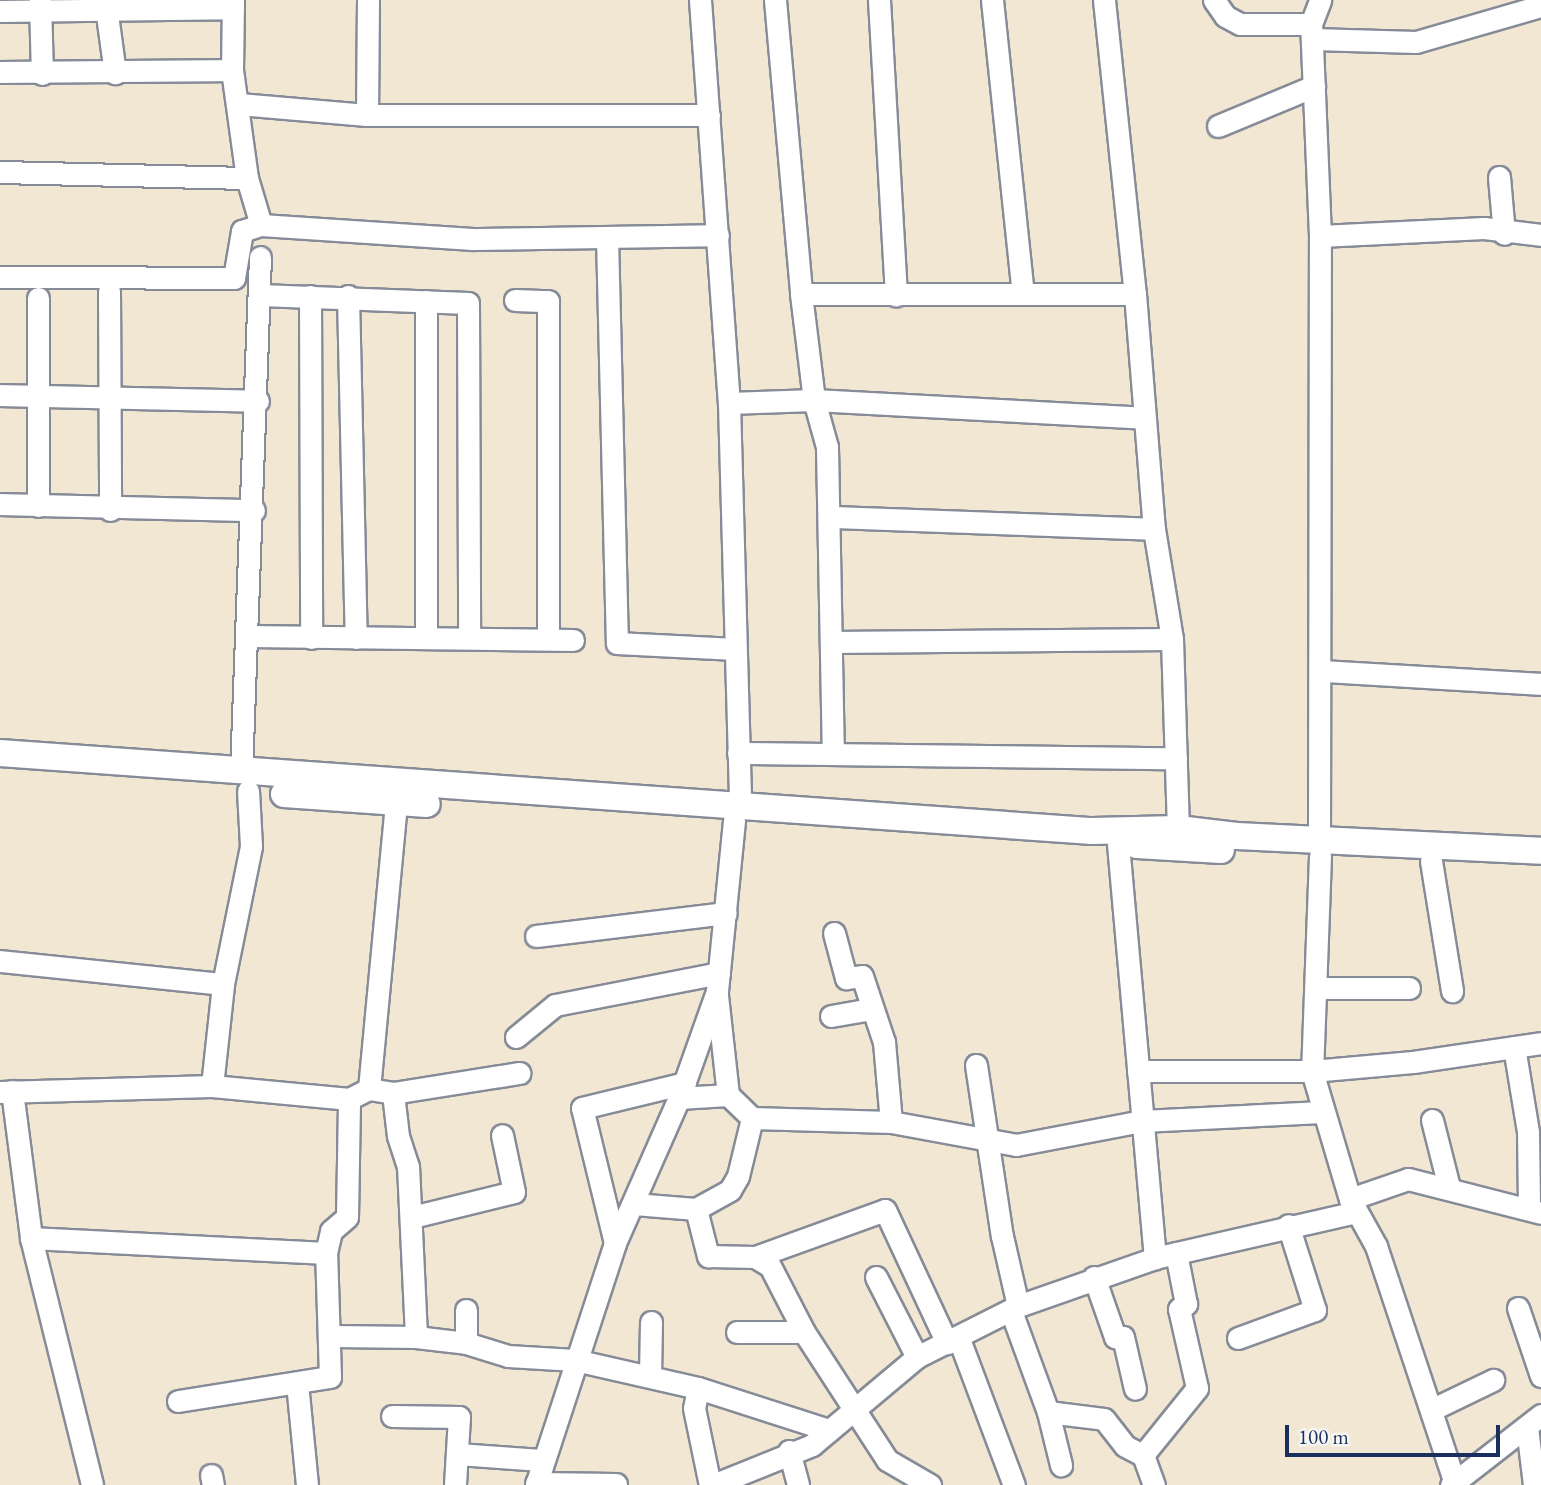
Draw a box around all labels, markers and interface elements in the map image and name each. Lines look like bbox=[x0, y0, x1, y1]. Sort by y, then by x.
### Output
scale bar bbox=[1289, 1412, 1504, 1456]
text: 100 m bbox=[1298, 1423, 1349, 1450]

